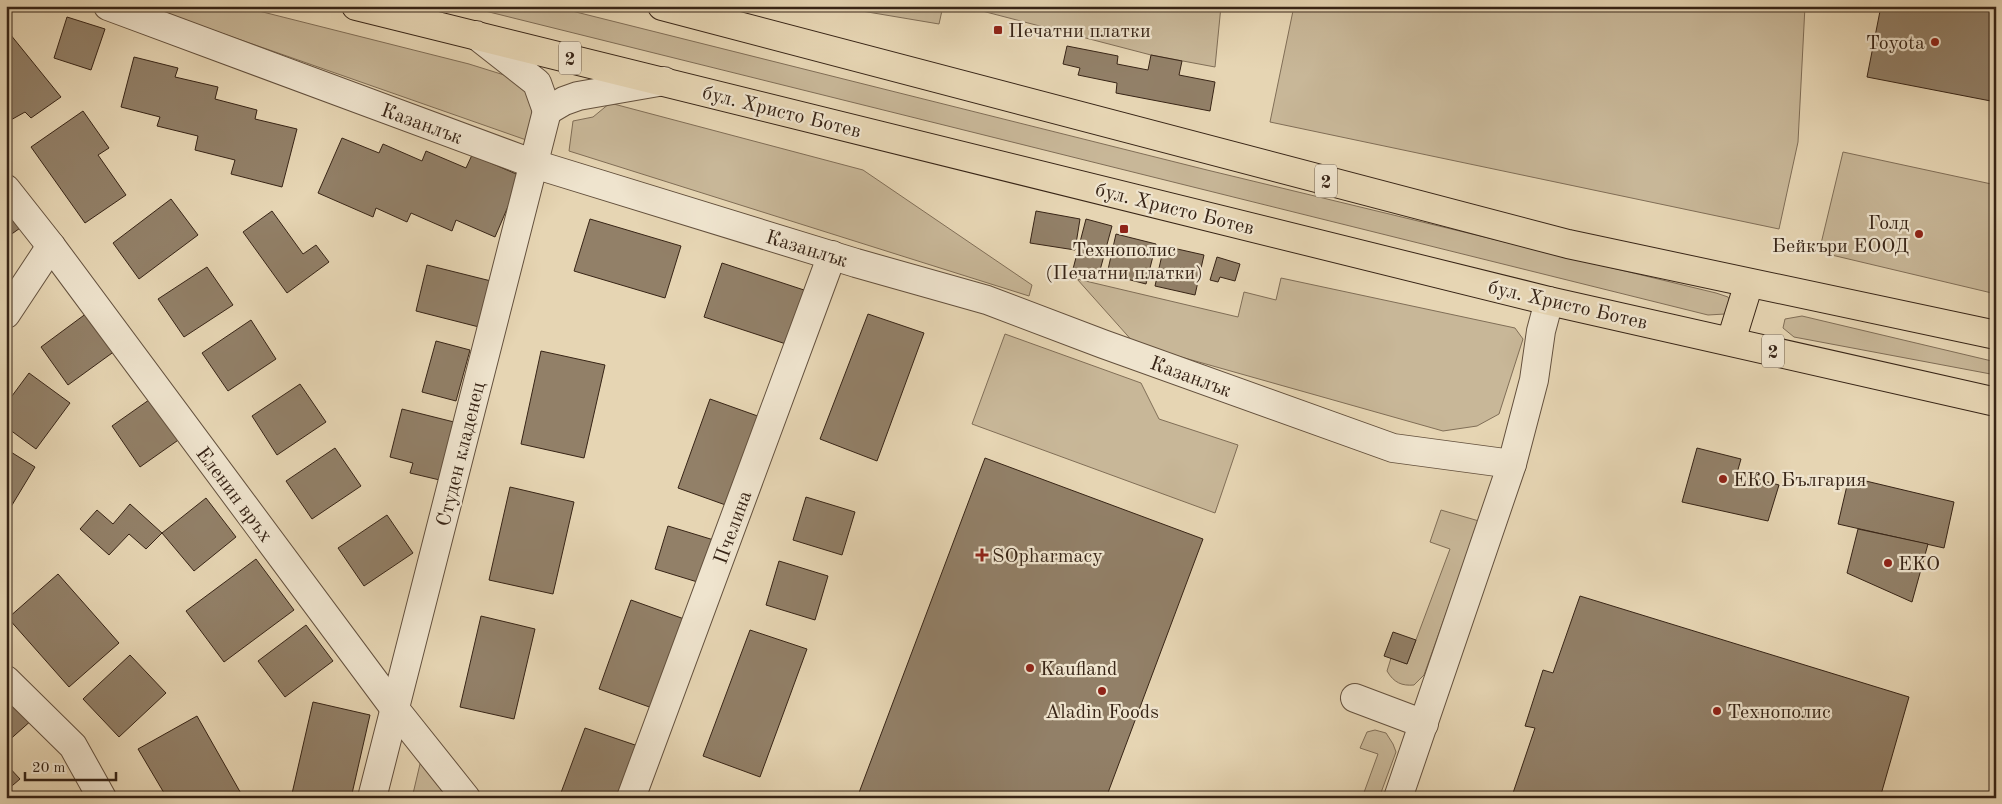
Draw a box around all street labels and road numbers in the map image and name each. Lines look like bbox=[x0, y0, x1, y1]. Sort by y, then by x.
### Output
road number: 2 bbox=[559, 42, 581, 74]
street label: бул. Христо Ботев bbox=[700, 84, 863, 142]
street label: Казанлък bbox=[378, 101, 465, 149]
road number: 2 bbox=[1315, 165, 1337, 198]
street label: бул. Христо Ботев bbox=[1093, 181, 1256, 239]
street label: Казанлък bbox=[763, 228, 850, 272]
street label: бул. Христо Ботев bbox=[1486, 278, 1649, 334]
road number: 2 bbox=[1762, 334, 1784, 368]
street label: Казанлък bbox=[1147, 354, 1234, 402]
street label: Студен кладенец bbox=[434, 380, 490, 529]
street label: Еленин връх bbox=[191, 444, 276, 547]
street label: Пчелина bbox=[711, 488, 756, 567]

